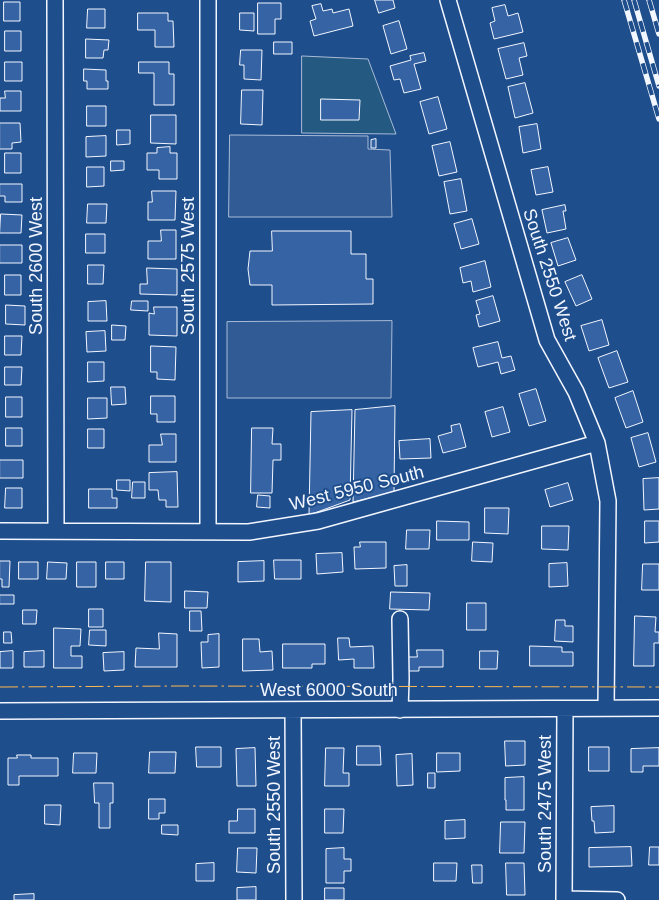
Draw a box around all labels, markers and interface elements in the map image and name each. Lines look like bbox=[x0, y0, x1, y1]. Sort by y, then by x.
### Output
street label: South 2600 West bbox=[26, 197, 48, 335]
street label: South 2575 West bbox=[178, 197, 200, 335]
street label: South 2550 West bbox=[517, 206, 581, 344]
street label: West 5950 South bbox=[288, 462, 426, 516]
street label: West 6000 South bbox=[260, 680, 398, 702]
street label: South 2475 West bbox=[535, 735, 557, 873]
street label: South 2550 West bbox=[264, 736, 286, 874]

